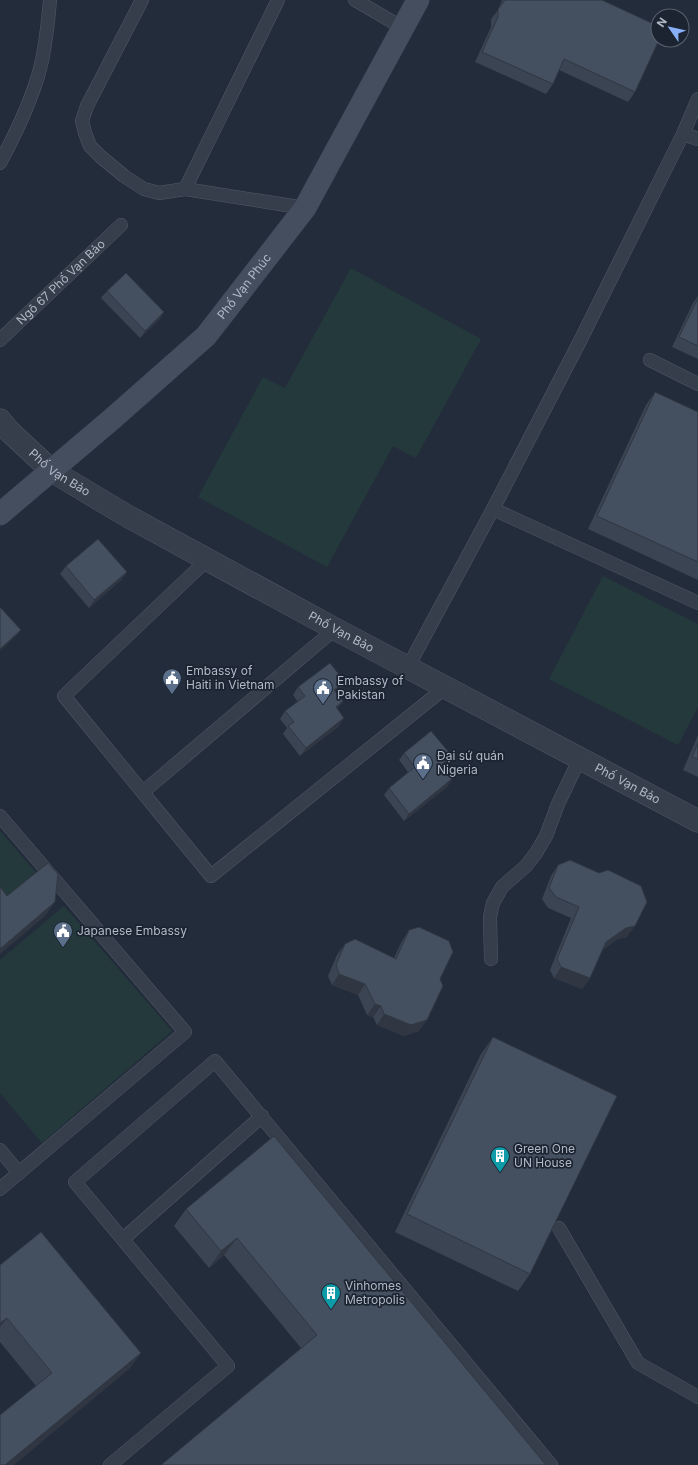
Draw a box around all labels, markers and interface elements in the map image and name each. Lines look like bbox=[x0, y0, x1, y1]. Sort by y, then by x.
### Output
north arrow bbox=[650, 8, 690, 48]
text: N bbox=[654, 15, 670, 30]
street label: Ngõ 67 Phố Vạn Bảo bbox=[13, 236, 108, 327]
street label: Phố Vạn Phúc bbox=[214, 250, 274, 322]
street label: Phố Vạn Bảo bbox=[26, 445, 93, 499]
street label: Phố Vạn Bảo bbox=[306, 608, 377, 655]
place label: Embassy of Haiti in Vietnam bbox=[186, 663, 275, 692]
public building icon: Embassy of Haiti in Vietnam bbox=[161, 667, 183, 695]
place label: Embassy of Pakistan bbox=[337, 673, 404, 702]
public building icon: Embassy of Pakistan bbox=[312, 677, 334, 705]
place label: Đại sứ quán Nigeria bbox=[437, 748, 504, 777]
public building icon: Đại sứ quán Nigeria bbox=[412, 752, 434, 780]
street label: Phố Vạn Bảo bbox=[592, 760, 663, 807]
public building icon: Japanese Embassy bbox=[52, 920, 74, 948]
place label: Japanese Embassy bbox=[77, 923, 187, 938]
place label: Green One UN House bbox=[514, 1141, 575, 1170]
building icon: Green One UN House bbox=[489, 1145, 511, 1173]
place label: Vinhomes Metropolis bbox=[345, 1278, 405, 1307]
building icon: Vinhomes Metropolis bbox=[320, 1282, 342, 1310]

